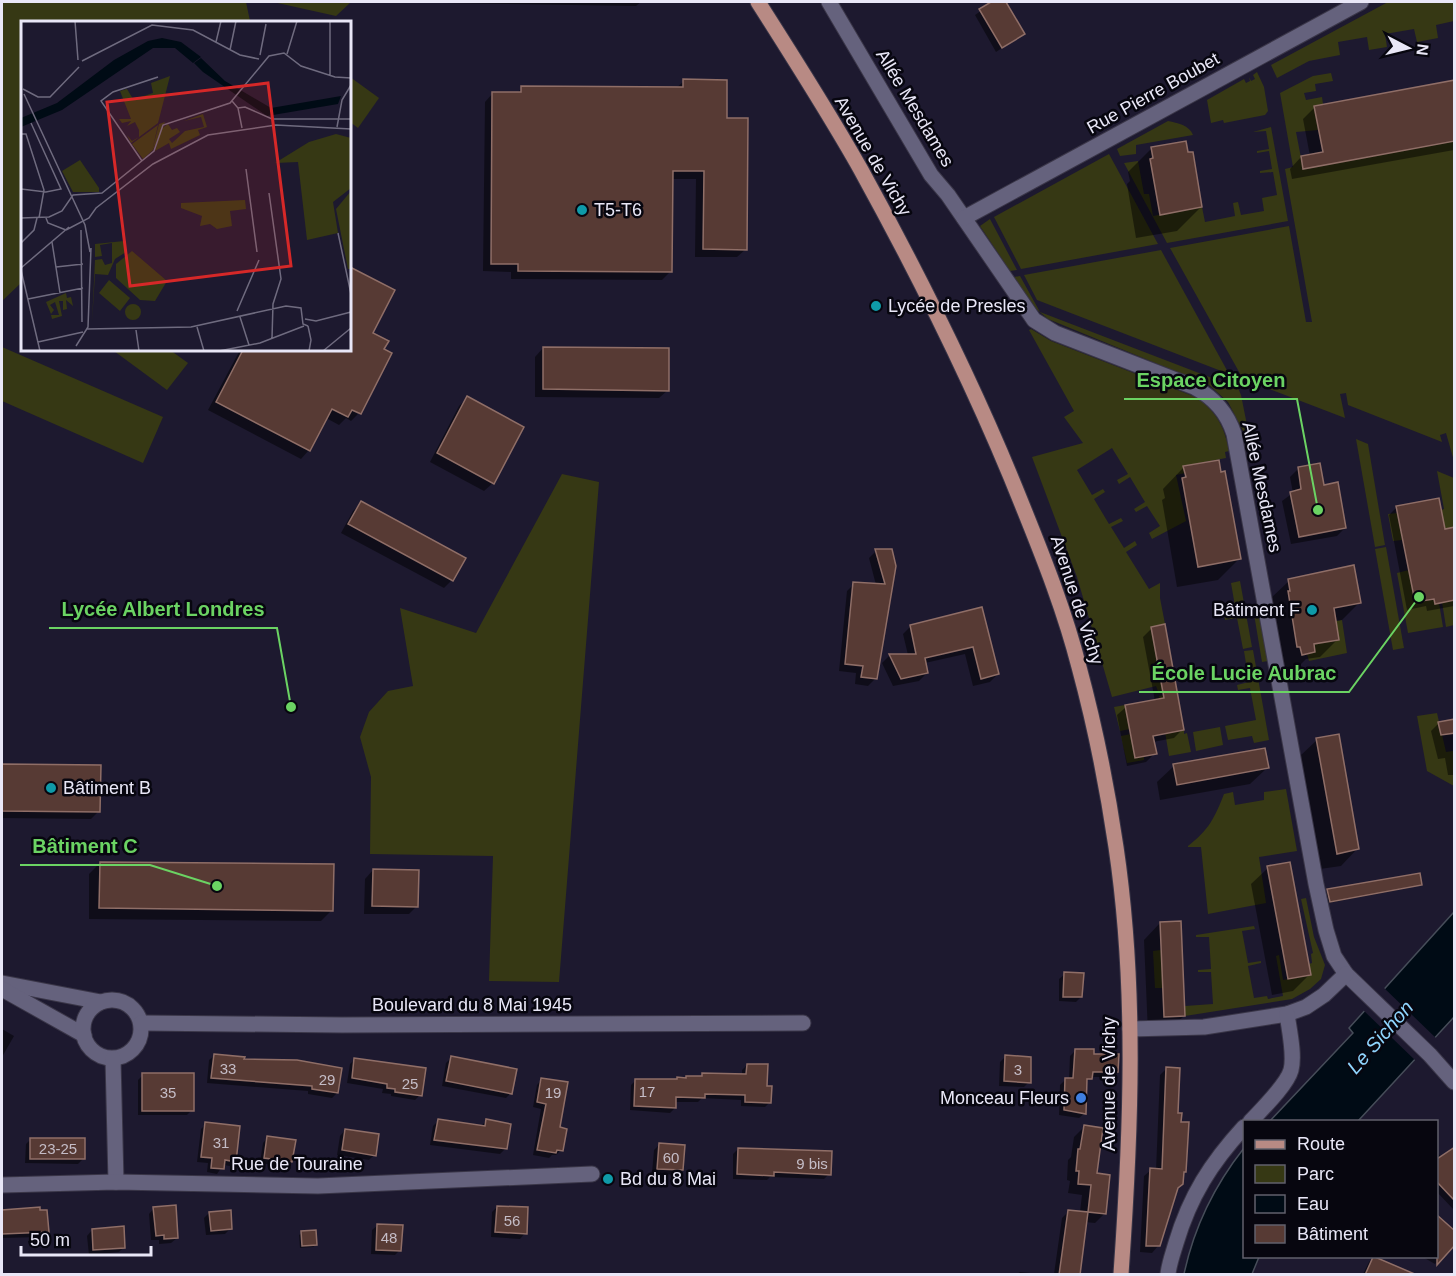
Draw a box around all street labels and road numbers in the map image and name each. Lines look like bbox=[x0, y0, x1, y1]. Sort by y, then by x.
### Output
street label: Allée Mesdames bbox=[872, 46, 958, 170]
street label: Rue Pierre Boubet bbox=[1083, 48, 1223, 138]
street label: Avenue de Vichy bbox=[831, 93, 915, 219]
street label: Allée Mesdames bbox=[1238, 420, 1286, 554]
street label: Avenue de Vichy bbox=[1047, 533, 1107, 667]
street label: Boulevard du 8 Mai 1945 bbox=[372, 995, 572, 1015]
street label: Avenue de Vichy bbox=[1099, 1017, 1119, 1151]
street label: Rue de Touraine bbox=[231, 1154, 363, 1174]

